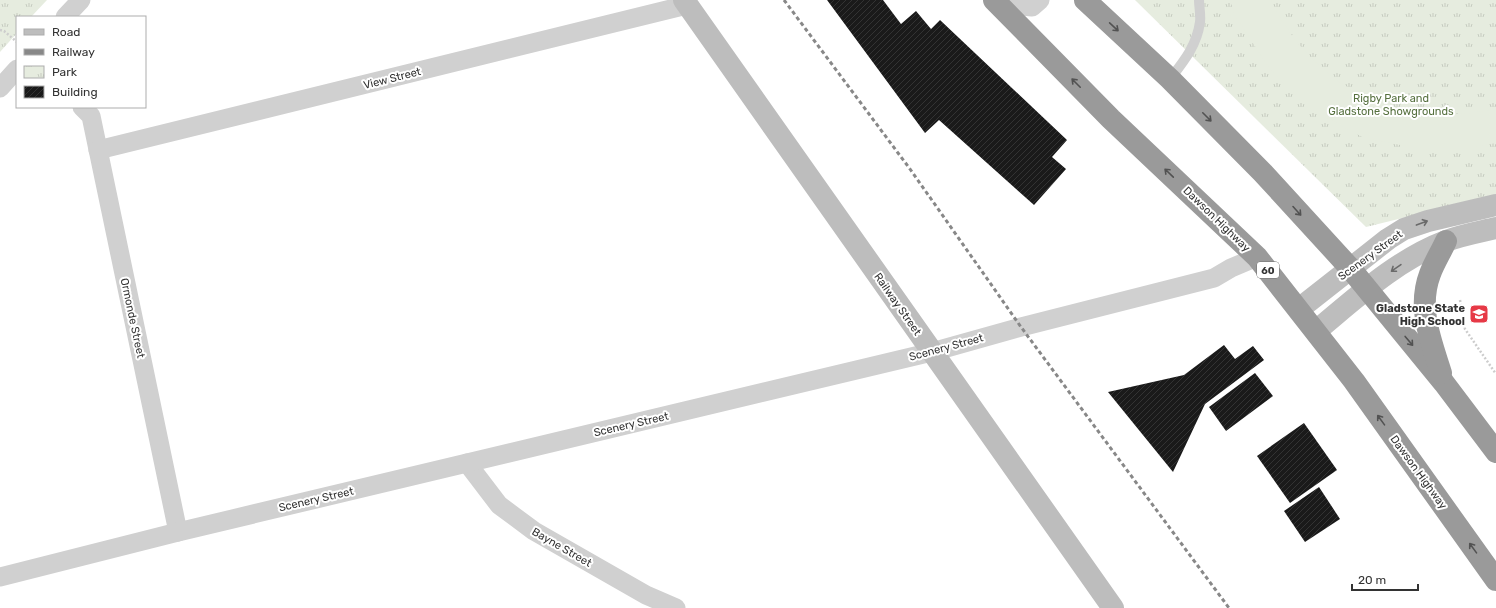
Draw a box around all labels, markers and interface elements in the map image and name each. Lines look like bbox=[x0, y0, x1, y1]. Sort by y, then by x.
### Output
legend bbox=[16, 16, 146, 108]
one-way arrow bbox=[1109, 22, 1119, 31]
text: Road bbox=[52, 25, 80, 39]
text: Railway bbox=[52, 45, 95, 59]
text: Park bbox=[52, 65, 78, 79]
street label: View Street bbox=[362, 65, 423, 92]
one-way arrow bbox=[1071, 78, 1081, 88]
text: Building bbox=[52, 85, 98, 99]
park label: Rigby Park and Gladstone Showgrounds bbox=[1328, 92, 1454, 118]
one-way arrow bbox=[1202, 112, 1212, 122]
one-way arrow bbox=[1164, 169, 1174, 178]
street label: Dawson Highway bbox=[1180, 184, 1253, 255]
one-way arrow bbox=[1292, 206, 1302, 216]
one-way arrow bbox=[1415, 219, 1428, 226]
street label: Scenery Street bbox=[1336, 227, 1406, 283]
road number: 60 bbox=[1257, 262, 1279, 278]
one-way arrow bbox=[1391, 264, 1402, 272]
street label: Railway Street bbox=[871, 270, 924, 339]
street label: Ormonde Street bbox=[118, 277, 147, 360]
place label: Gladstone State High School bbox=[1376, 302, 1465, 328]
school or university icon: Gladstone State High School bbox=[1468, 303, 1490, 325]
street label: Scenery Street bbox=[908, 331, 985, 364]
one-way arrow bbox=[1405, 336, 1414, 347]
street label: Scenery Street bbox=[592, 409, 670, 439]
one-way arrow bbox=[1377, 414, 1385, 425]
street label: Dawson Highway bbox=[1387, 433, 1450, 512]
street label: Scenery Street bbox=[277, 484, 355, 514]
street label: Bayne Street bbox=[530, 525, 594, 570]
one-way arrow bbox=[1469, 543, 1477, 554]
scale bar bbox=[1352, 566, 1418, 592]
text: 20 m bbox=[1358, 573, 1386, 587]

